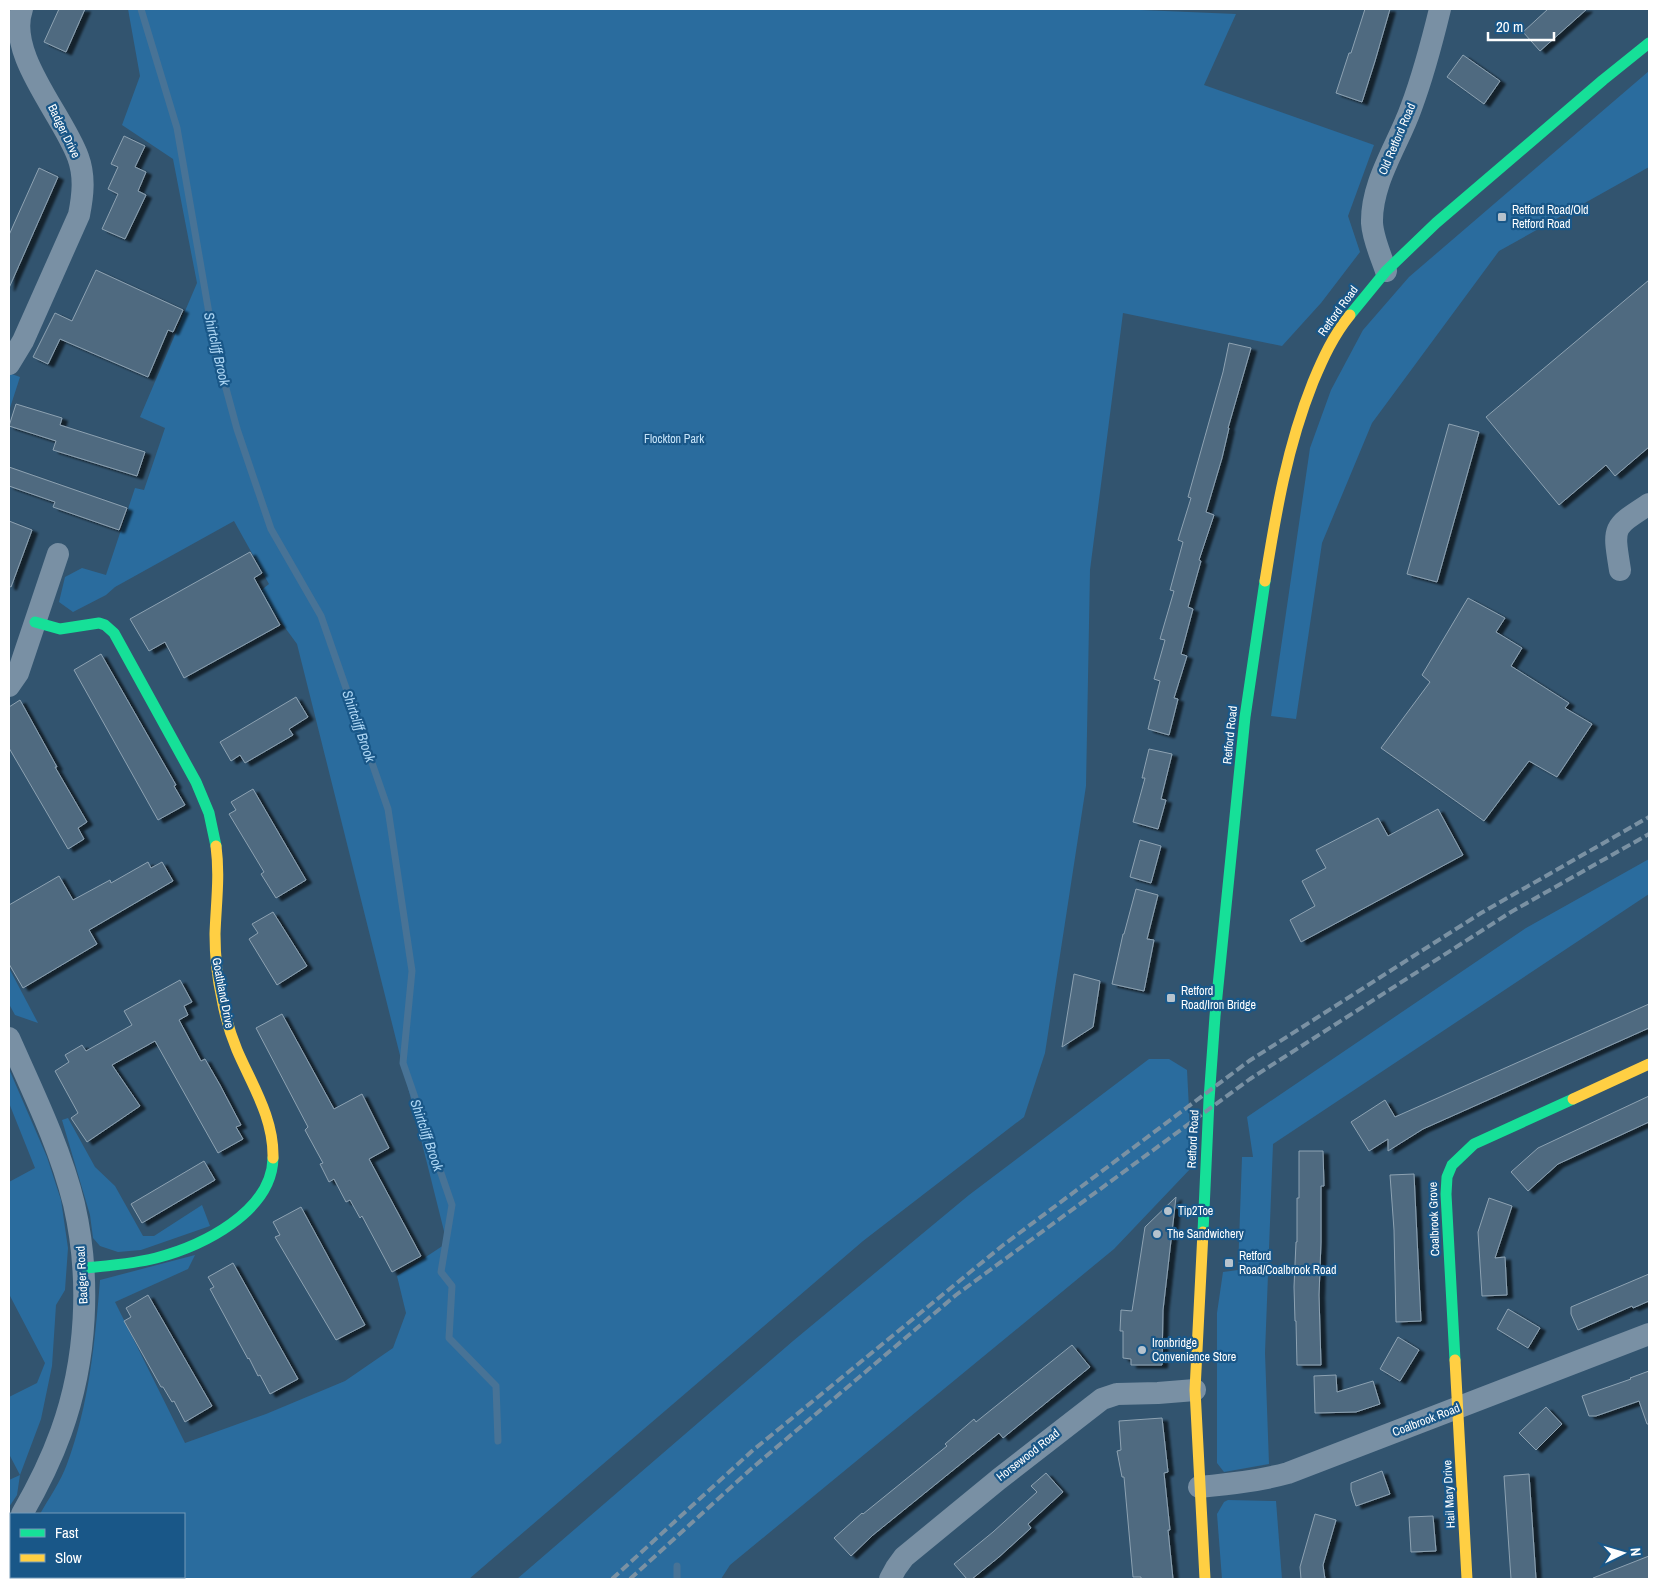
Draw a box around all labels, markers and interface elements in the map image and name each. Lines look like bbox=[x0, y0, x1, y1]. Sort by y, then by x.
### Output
scale bar bbox=[1488, 10, 1554, 42]
text: 20 m bbox=[1496, 16, 1523, 37]
street label: Badger Drive bbox=[44, 101, 84, 161]
street label: Old Retford Road bbox=[1375, 101, 1419, 177]
place label: Retford Road/Old Retford Road bbox=[1512, 202, 1589, 232]
marker: Retford Road/Old Retford Road bbox=[1496, 211, 1508, 223]
street label: Retford Road bbox=[1314, 283, 1362, 339]
water label: Shirtcliff Brook bbox=[200, 310, 234, 389]
park label: Flockton Park bbox=[644, 431, 704, 447]
water label: Shirtcliff Brook bbox=[338, 688, 380, 766]
street label: Retford Road bbox=[1219, 705, 1241, 765]
street label: Goathland Drive bbox=[208, 956, 238, 1030]
place label: Retford Road/Iron Bridge bbox=[1181, 983, 1256, 1013]
marker: Retford Road/Iron Bridge bbox=[1165, 992, 1177, 1004]
water label: Shirtcliff Brook bbox=[406, 1097, 448, 1175]
street label: Retford Road bbox=[1183, 1109, 1203, 1169]
street label: Coalbrook Grove bbox=[1425, 1182, 1443, 1256]
place label: Tip2Toe bbox=[1178, 1203, 1213, 1219]
marker: Tip2Toe bbox=[1162, 1205, 1174, 1217]
place label: The Sandwichery bbox=[1167, 1226, 1244, 1242]
marker: The Sandwichery bbox=[1151, 1228, 1163, 1240]
street label: Badger Road bbox=[72, 1246, 92, 1304]
place label: Retford Road/Coalbrook Road bbox=[1239, 1248, 1336, 1278]
marker: Retford Road/Coalbrook Road bbox=[1223, 1257, 1235, 1269]
place label: Ironbridge Convenience Store bbox=[1152, 1335, 1236, 1365]
marker: Ironbridge Convenience Store bbox=[1136, 1344, 1148, 1356]
street label: Coalbrook Road bbox=[1390, 1400, 1462, 1440]
street label: Horsewood Road bbox=[993, 1425, 1063, 1485]
street label: Hail Mary Drive bbox=[1439, 1459, 1459, 1529]
legend bbox=[10, 1513, 185, 1578]
text: Fast bbox=[55, 1522, 79, 1543]
north arrow bbox=[1598, 1528, 1648, 1578]
text: Slow bbox=[55, 1547, 82, 1568]
text: N bbox=[1627, 1547, 1645, 1557]

